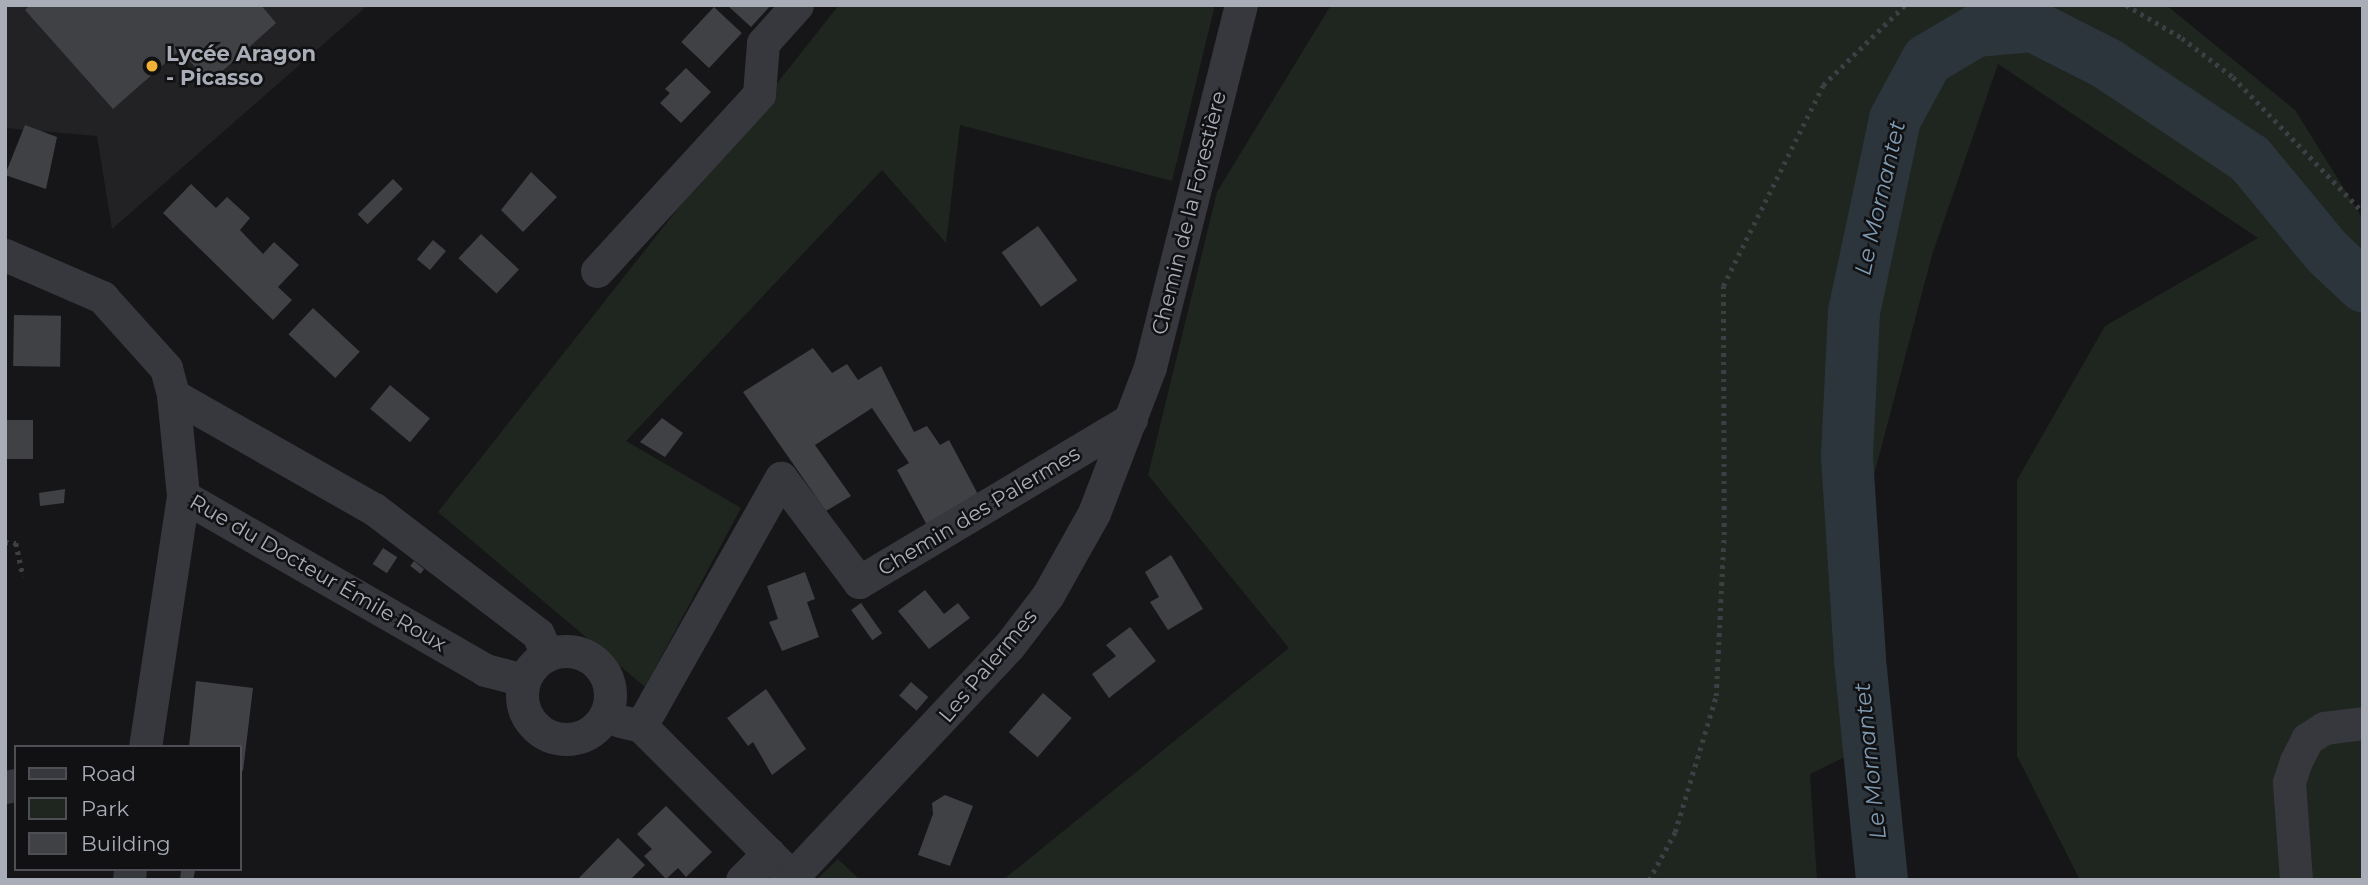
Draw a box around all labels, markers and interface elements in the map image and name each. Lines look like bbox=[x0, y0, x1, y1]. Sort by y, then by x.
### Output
place label: Lycée Aragon - Picasso bbox=[166, 41, 316, 91]
marker: Lycée Aragon - Picasso bbox=[144, 58, 160, 74]
street label: Chemin de la Forestière bbox=[1147, 89, 1231, 337]
water label: Le Mornantet bbox=[1849, 118, 1911, 278]
street label: Chemin des Palermes bbox=[873, 441, 1085, 581]
street label: Rue du Docteur Émile Roux bbox=[185, 489, 451, 657]
street label: Les Palermes bbox=[933, 604, 1043, 728]
water label: Le Mornantet bbox=[1848, 681, 1892, 841]
legend bbox=[14, 745, 242, 871]
text: Road bbox=[81, 761, 136, 786]
text: Park bbox=[81, 796, 129, 821]
text: Building bbox=[81, 831, 171, 856]

